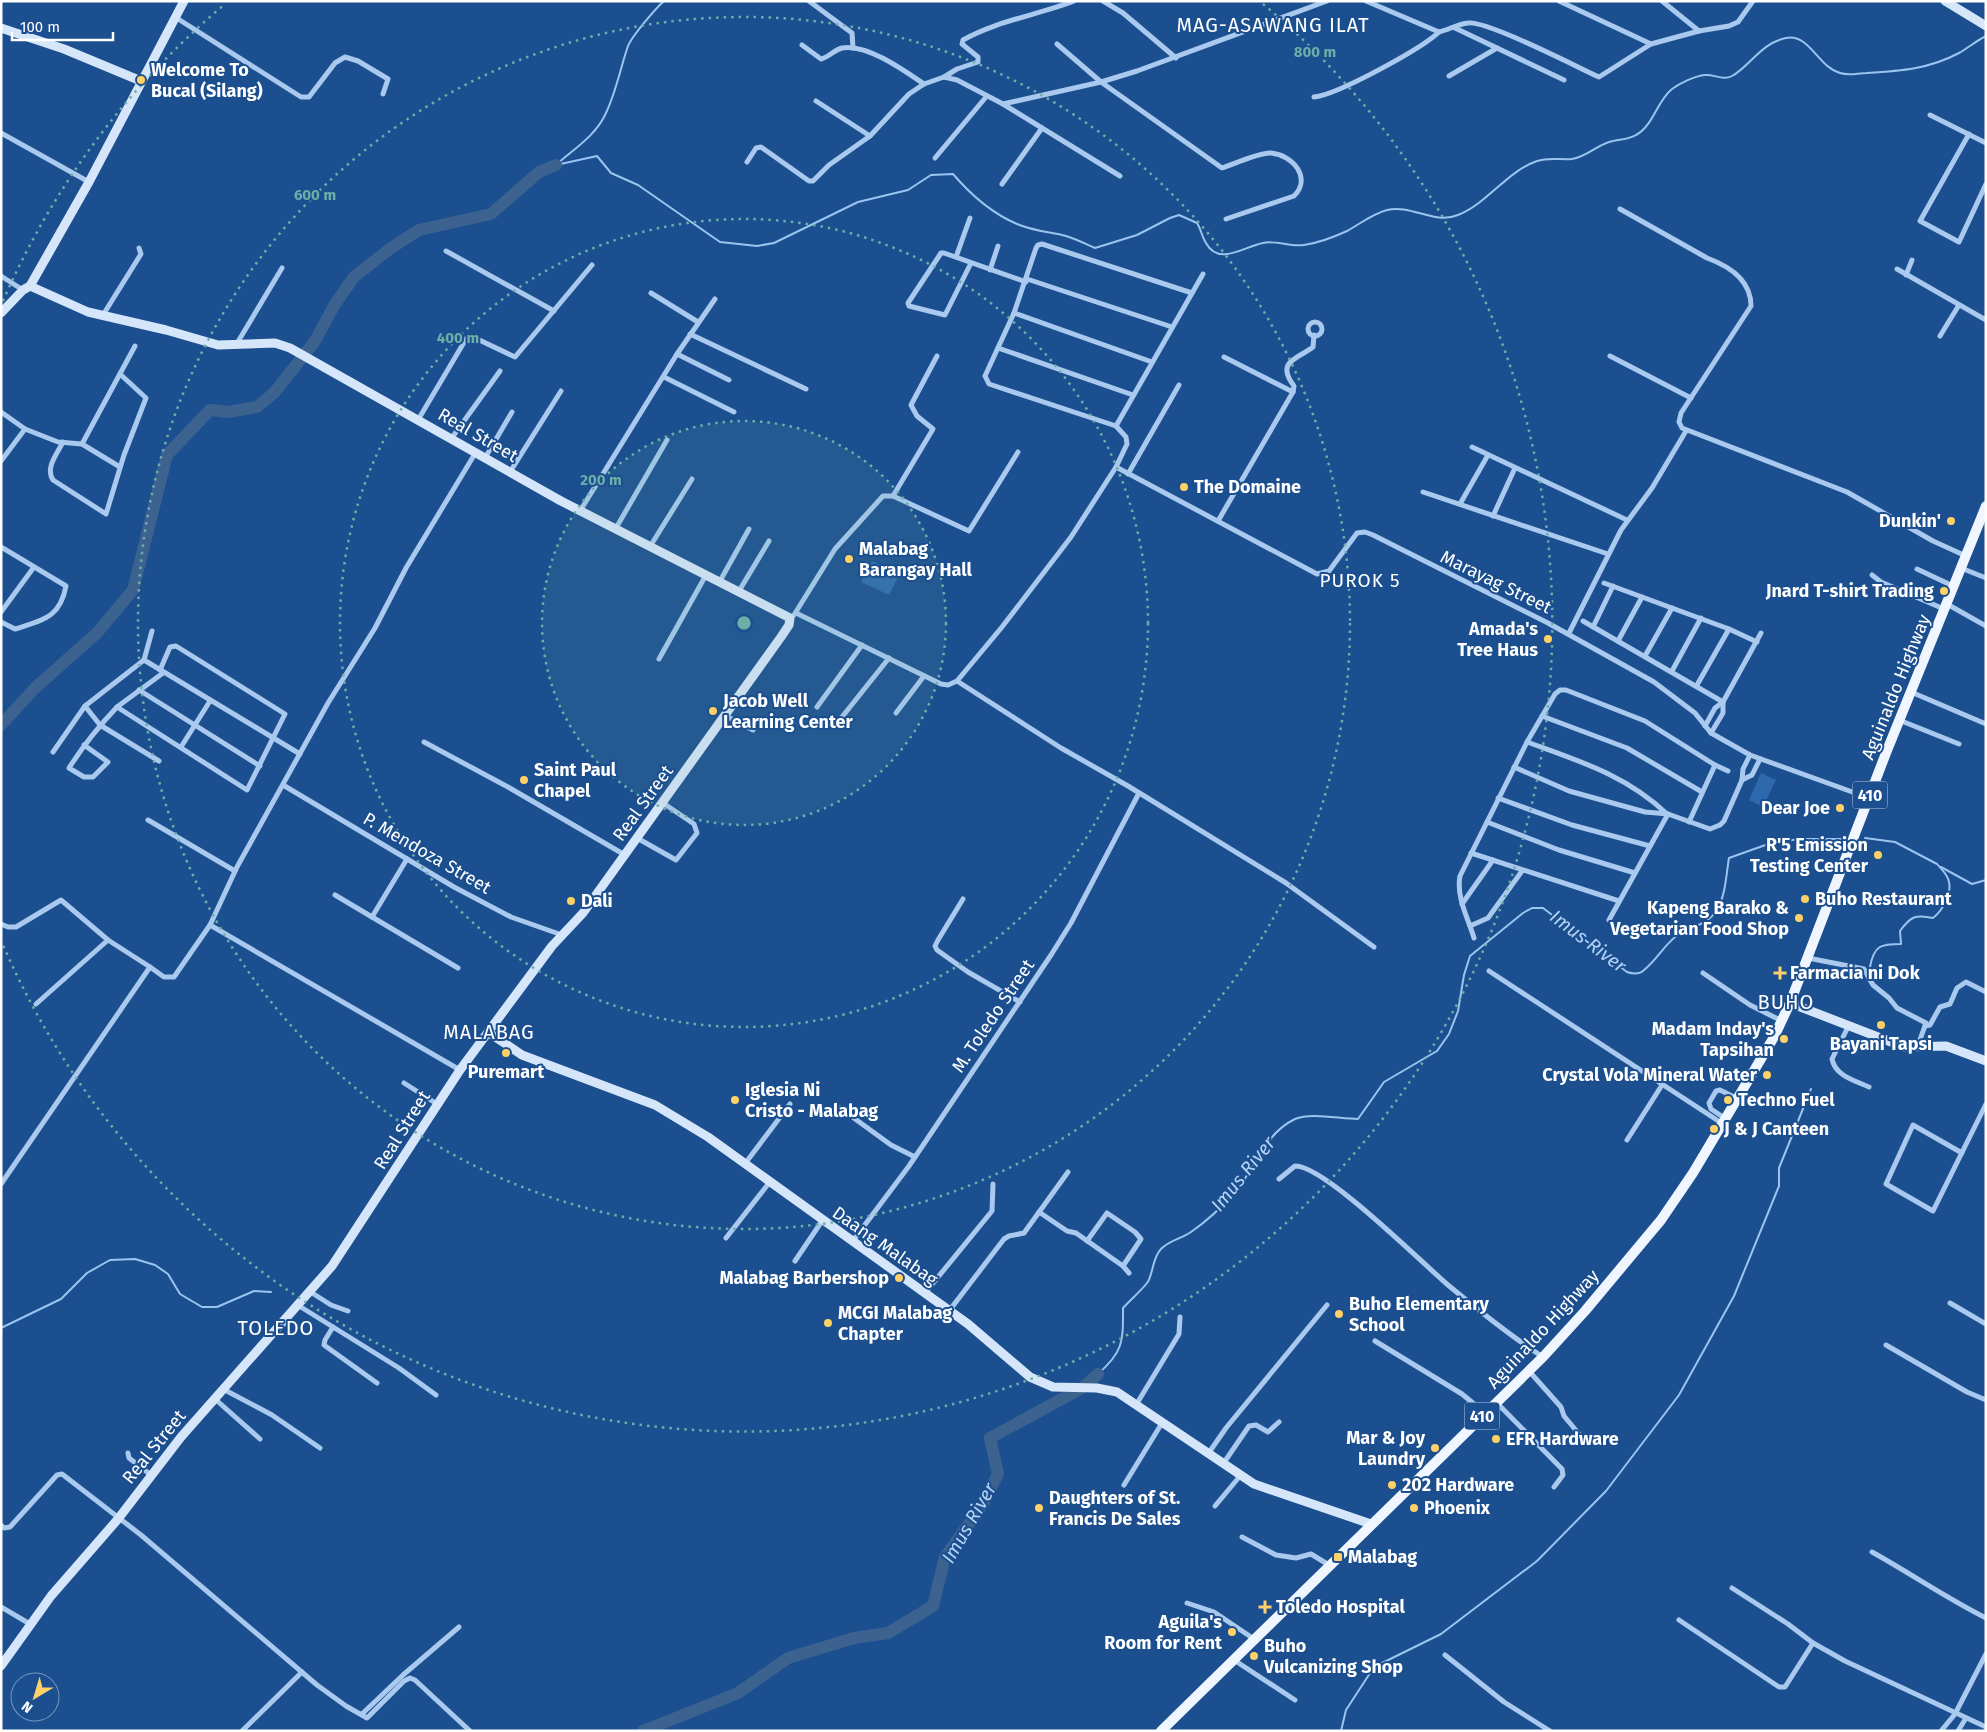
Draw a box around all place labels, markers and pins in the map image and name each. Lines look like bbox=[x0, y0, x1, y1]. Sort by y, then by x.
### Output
place label: Welcome To Bucal (Silang) bbox=[151, 59, 263, 102]
marker: Welcome To Bucal (Silang) bbox=[135, 74, 147, 86]
place label: The Domaine bbox=[1194, 476, 1301, 498]
marker: The Domaine bbox=[1178, 481, 1190, 493]
place label: Dunkin' bbox=[1879, 510, 1941, 532]
marker: Dunkin' bbox=[1945, 515, 1957, 527]
place label: Malabag Barangay Hall bbox=[859, 538, 973, 581]
marker: Malabag Barangay Hall bbox=[843, 553, 855, 565]
place label: Jnard T-shirt Trading bbox=[1765, 580, 1934, 602]
marker: Jnard T-shirt Trading bbox=[1938, 585, 1950, 597]
centre of rings bbox=[735, 614, 753, 632]
place label: Amada's Tree Haus bbox=[1457, 618, 1538, 661]
marker: Amada's Tree Haus bbox=[1542, 633, 1554, 645]
place label: Jacob Well Learning Center bbox=[722, 690, 854, 733]
marker: Jacob Well Learning Center bbox=[707, 705, 719, 717]
place label: Saint Paul Chapel bbox=[534, 759, 617, 802]
marker: Saint Paul Chapel bbox=[518, 774, 530, 786]
place label: Dear Joe bbox=[1761, 797, 1830, 819]
marker: Dear Joe bbox=[1834, 802, 1846, 814]
place label: R'5 Emission Testing Center bbox=[1750, 834, 1869, 877]
marker: R'5 Emission Testing Center bbox=[1872, 849, 1884, 861]
place label: Buho Restaurant bbox=[1815, 888, 1953, 910]
place label: Dali bbox=[581, 890, 613, 912]
marker: Buho Restaurant bbox=[1799, 893, 1811, 905]
marker: Dali bbox=[565, 895, 577, 907]
place label: Kapeng Barako & Vegetarian Food Shop bbox=[1609, 897, 1789, 940]
marker: Kapeng Barako & Vegetarian Food Shop bbox=[1793, 912, 1805, 924]
place label: Farmacia ni Dok bbox=[1790, 962, 1921, 984]
marker: Farmacia ni Dok bbox=[1774, 967, 1786, 979]
place label: Madam Inday's Tapsihan bbox=[1652, 1018, 1774, 1061]
marker: Bayani Tapsi bbox=[1875, 1019, 1887, 1031]
marker: Madam Inday's Tapsihan bbox=[1778, 1033, 1790, 1045]
place label: Bayani Tapsi bbox=[1830, 1033, 1932, 1055]
marker: Puremart bbox=[500, 1047, 512, 1059]
place label: Puremart bbox=[468, 1061, 545, 1083]
place label: Crystal Vola Mineral Water bbox=[1542, 1064, 1758, 1086]
marker: Crystal Vola Mineral Water bbox=[1761, 1069, 1773, 1081]
place label: Iglesia Ni Cristo - Malabag bbox=[745, 1079, 878, 1122]
place label: Techno Fuel bbox=[1738, 1089, 1835, 1111]
marker: Iglesia Ni Cristo - Malabag bbox=[729, 1094, 741, 1106]
marker: Techno Fuel bbox=[1722, 1094, 1734, 1106]
place label: J & J Canteen bbox=[1723, 1118, 1829, 1140]
marker: J & J Canteen bbox=[1708, 1123, 1720, 1135]
place label: Malabag Barbershop bbox=[719, 1267, 889, 1289]
marker: Malabag Barbershop bbox=[893, 1272, 905, 1284]
place label: Buho Elementary School bbox=[1349, 1293, 1489, 1336]
place label: MCGI Malabag Chapter bbox=[838, 1302, 952, 1345]
marker: Buho Elementary School bbox=[1333, 1308, 1345, 1320]
marker: MCGI Malabag Chapter bbox=[822, 1317, 834, 1329]
place label: Mar & Joy Laundry bbox=[1346, 1427, 1426, 1470]
place label: EFR Hardware bbox=[1506, 1428, 1619, 1450]
marker: EFR Hardware bbox=[1490, 1433, 1502, 1445]
marker: Mar & Joy Laundry bbox=[1429, 1442, 1441, 1454]
place label: 202 Hardware bbox=[1402, 1474, 1514, 1496]
marker: 202 Hardware bbox=[1386, 1479, 1398, 1491]
place label: Daughters of St. Francis De Sales bbox=[1049, 1487, 1181, 1530]
place label: Phoenix bbox=[1424, 1497, 1491, 1519]
marker: Daughters of St. Francis De Sales bbox=[1033, 1502, 1045, 1514]
marker: Phoenix bbox=[1408, 1502, 1420, 1514]
place label: Malabag bbox=[1348, 1546, 1417, 1568]
marker: Malabag bbox=[1332, 1551, 1344, 1563]
place label: Toledo Hospital bbox=[1276, 1596, 1405, 1618]
marker: Toledo Hospital bbox=[1258, 1600, 1272, 1614]
place label: Aguila's Room for Rent bbox=[1104, 1611, 1223, 1654]
marker: Aguila's Room for Rent bbox=[1226, 1626, 1238, 1638]
place label: Buho Vulcanizing Shop bbox=[1263, 1635, 1403, 1678]
marker: Buho Vulcanizing Shop bbox=[1248, 1650, 1260, 1662]

